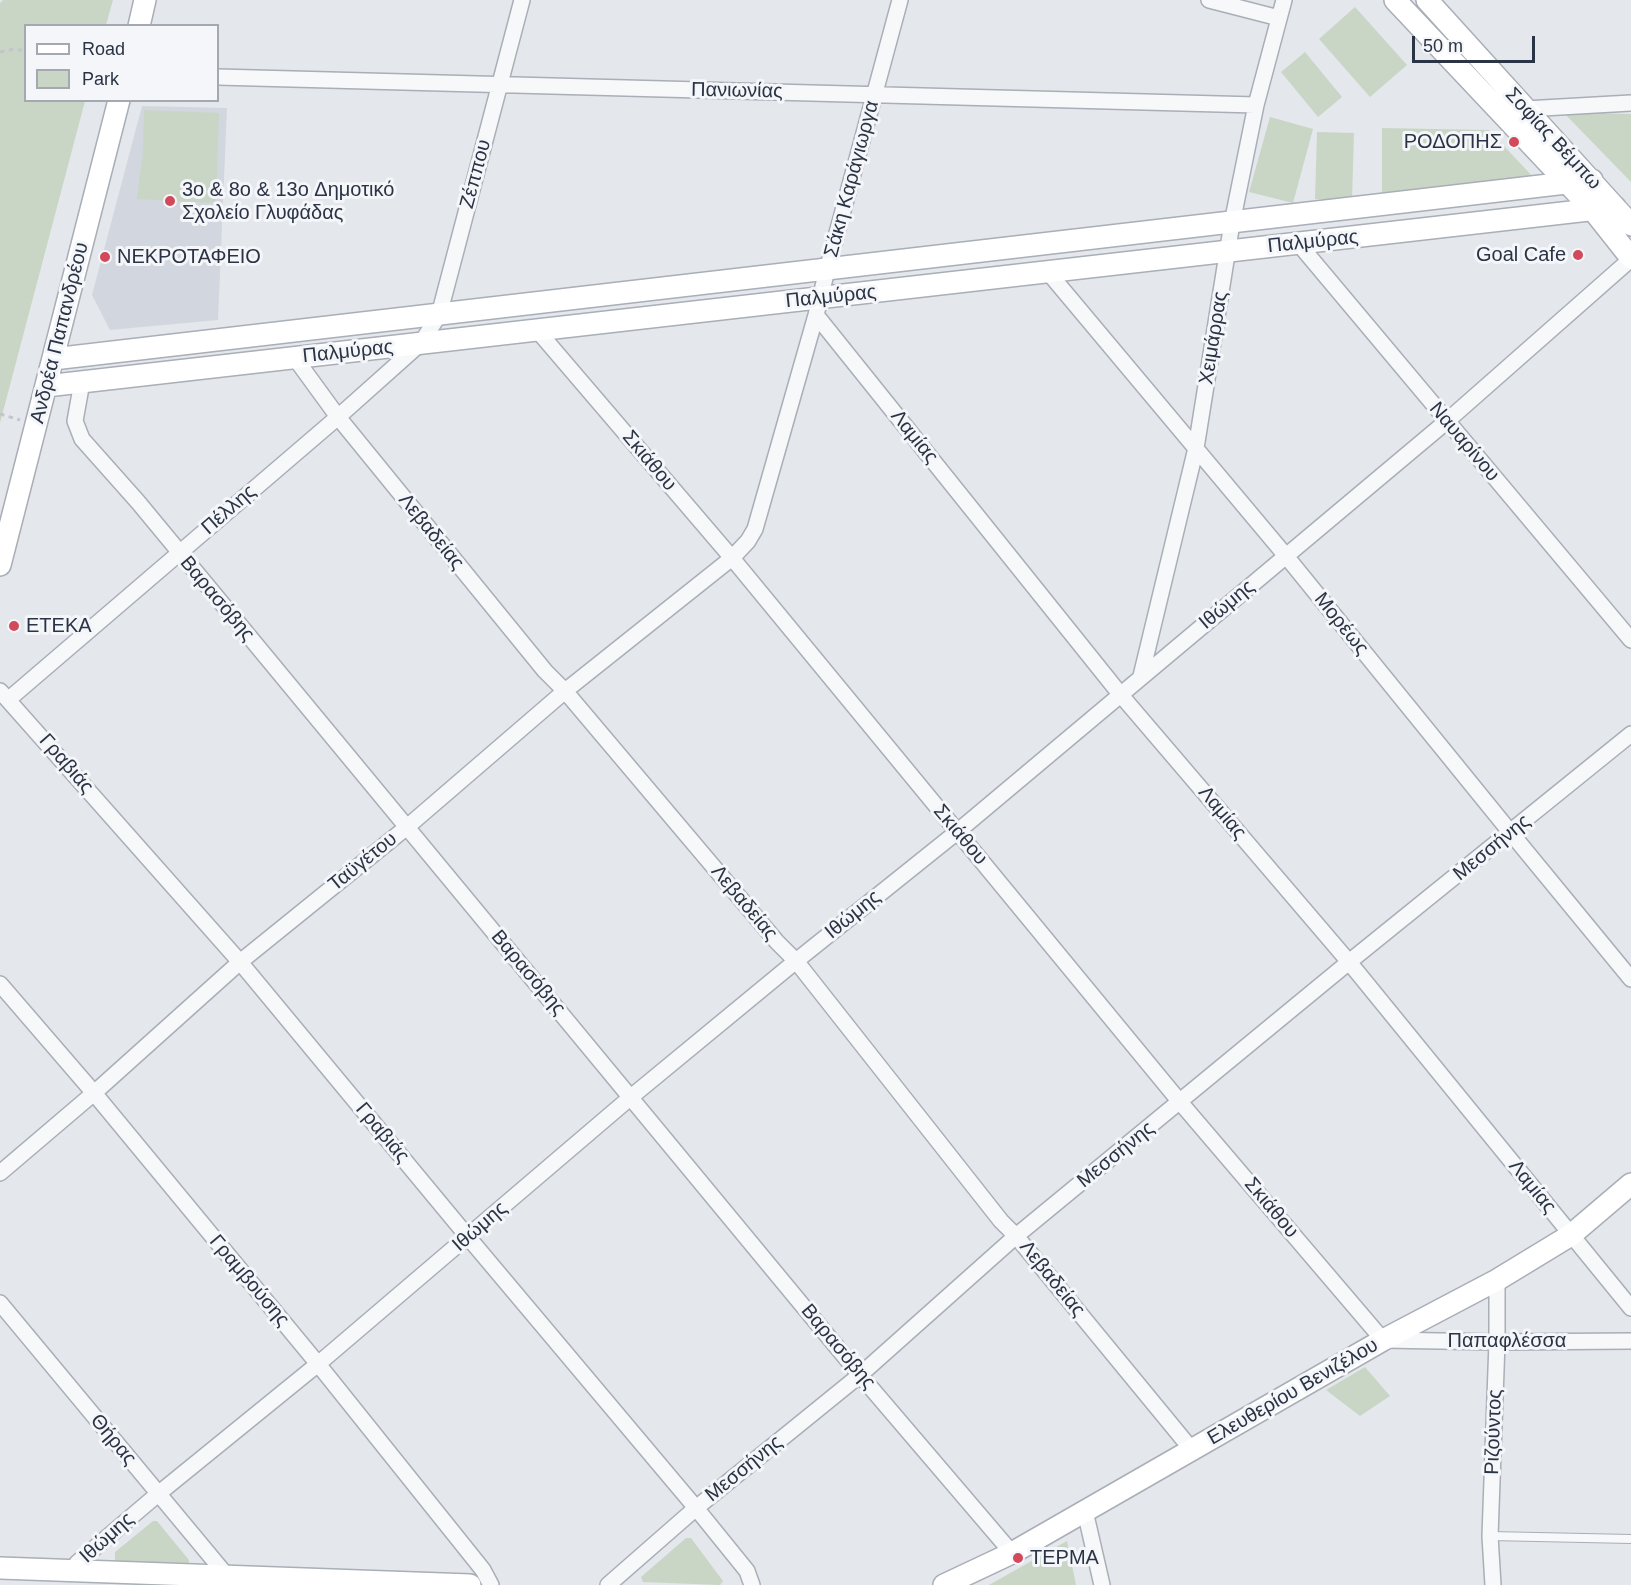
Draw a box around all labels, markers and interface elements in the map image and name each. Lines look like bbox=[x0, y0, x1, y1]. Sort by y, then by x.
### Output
legend bbox=[24, 24, 219, 102]
scale bar bbox=[1415, 24, 1538, 62]
text: 50 m bbox=[1423, 36, 1463, 56]
text: Road bbox=[82, 39, 125, 59]
text: Park bbox=[82, 69, 119, 89]
street label: Πανιωνίας bbox=[691, 78, 783, 104]
street label: Σοφίας Βέμπω bbox=[1500, 83, 1606, 195]
street label: Σάκη Καράγιωργα bbox=[820, 98, 884, 260]
place label: ΡΟΔΟΠΗΣ bbox=[1404, 130, 1502, 154]
marker: ΡΟΔΟΠΗΣ bbox=[1507, 135, 1521, 149]
street label: Ζέππου bbox=[455, 137, 497, 211]
place label: 3ο & 8ο & 13ο Δημοτικό Σχολείο Γλυφάδας bbox=[182, 178, 394, 225]
marker: 3ο & 8ο & 13ο Δημοτικό Σχολείο Γλυφάδας bbox=[163, 194, 177, 208]
street label: Παλμύρας bbox=[1266, 225, 1360, 259]
street label: Ανδρέα Παπανδρέου bbox=[26, 240, 94, 426]
place label: Goal Cafe bbox=[1476, 243, 1566, 267]
place label: ΝΕΚΡΟΤΑΦΕΙΟ bbox=[117, 245, 261, 269]
marker: Goal Cafe bbox=[1571, 248, 1585, 262]
marker: ΝΕΚΡΟΤΑΦΕΙΟ bbox=[98, 250, 112, 264]
street label: Παλμύρας bbox=[784, 280, 878, 314]
street label: Χειμάρρας bbox=[1195, 290, 1233, 386]
street label: Παλμύρας bbox=[301, 335, 395, 369]
street label: Ναυαρίνου bbox=[1424, 397, 1504, 487]
street label: Λαμίας bbox=[885, 405, 943, 469]
street label: Σκιάθου bbox=[617, 426, 681, 496]
street label: Πέλλης bbox=[197, 480, 261, 540]
street label: Λεβαδείας bbox=[393, 489, 469, 575]
street label: Βαρασόβης bbox=[175, 552, 259, 646]
street label: Ιθώμης bbox=[1195, 575, 1259, 635]
street label: Μορέως bbox=[1309, 588, 1373, 660]
place label: ΕΤΕΚΑ bbox=[26, 614, 92, 638]
marker: ΕΤΕΚΑ bbox=[7, 619, 21, 633]
street label: Γραβιάς bbox=[34, 729, 98, 799]
street label: Λαμίας bbox=[1193, 782, 1251, 844]
street label: Σκιάθου bbox=[928, 800, 992, 870]
street label: Μεσσήνης bbox=[1449, 810, 1535, 886]
street label: Ταϋγέτου bbox=[324, 827, 402, 897]
street label: Λεβαδείας bbox=[706, 860, 782, 946]
street label: Ιθώμης bbox=[820, 885, 886, 945]
street label: Βαρασόβης bbox=[486, 926, 570, 1020]
street label: Γραβιάς bbox=[350, 1098, 414, 1168]
street label: Μεσσήνης bbox=[1073, 1117, 1159, 1193]
street label: Λαμίας bbox=[1503, 1155, 1561, 1219]
street label: Σκιάθου bbox=[1239, 1173, 1303, 1243]
street label: Ιθώμης bbox=[448, 1197, 512, 1257]
street label: Γραμβούσης bbox=[204, 1230, 294, 1332]
street label: Λεβαδείας bbox=[1014, 1236, 1090, 1322]
street label: Βαρασόβης bbox=[796, 1300, 880, 1394]
street label: Παπαφλέσσα bbox=[1448, 1329, 1566, 1353]
street label: Ελευθερίου Βενιζέλου bbox=[1203, 1333, 1383, 1451]
street label: Ριζούντος bbox=[1481, 1389, 1507, 1475]
street label: Θήρας bbox=[85, 1410, 141, 1470]
street label: Μεσσήνης bbox=[701, 1431, 787, 1507]
street label: Ιθώμης bbox=[75, 1507, 139, 1569]
place label: TΕΡΜΑ bbox=[1030, 1546, 1099, 1570]
marker: TΕΡΜΑ bbox=[1011, 1551, 1025, 1565]

